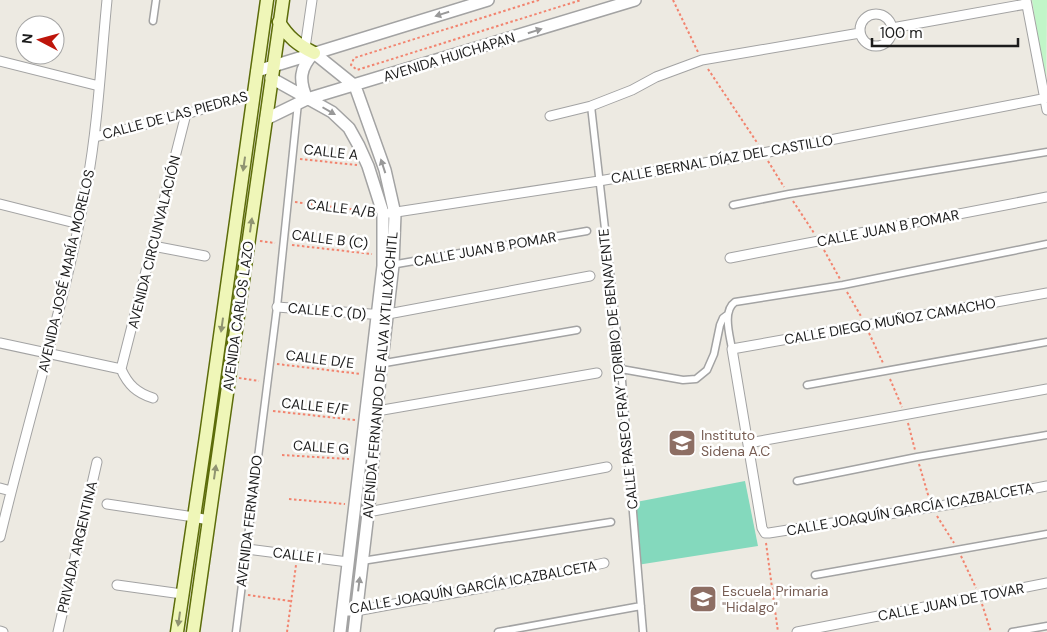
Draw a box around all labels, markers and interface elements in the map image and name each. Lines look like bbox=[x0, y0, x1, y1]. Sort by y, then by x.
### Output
one-way arrow bbox=[434, 11, 449, 19]
north arrow bbox=[15, 15, 65, 65]
scale bar bbox=[872, 15, 1018, 47]
text: 100 m bbox=[880, 23, 923, 43]
one-way arrow bbox=[528, 27, 543, 35]
street label: AVENIDA HUICHAPAN bbox=[381, 28, 517, 86]
text: N bbox=[18, 33, 37, 45]
street label: CALLE DE LAS PIEDRAS bbox=[100, 87, 250, 143]
one-way arrow bbox=[322, 106, 335, 115]
street label: CALLE BERNAL DÍAZ DEL CASTILLO bbox=[610, 131, 835, 187]
street label: CALLE A bbox=[303, 140, 359, 164]
street label: AVENIDA CIRCUNVALACIÓN bbox=[124, 154, 184, 330]
one-way arrow bbox=[240, 157, 248, 173]
one-way arrow bbox=[379, 159, 387, 174]
street label: AVENIDA JOSÉ MARÍA MORELOS bbox=[34, 168, 98, 374]
street label: CALLE A/B bbox=[305, 195, 377, 221]
street label: CALLE JUAN B POMAR bbox=[815, 205, 961, 251]
one-way arrow bbox=[247, 216, 255, 232]
street label: CALLE B (C) bbox=[291, 225, 369, 253]
street label: CALLE JUAN B POMAR bbox=[412, 228, 558, 270]
street label: CALLE PASEO FRAY TORIBIO DE BENAVENTE bbox=[594, 228, 642, 510]
street label: AVENIDA FERNANDO DE ALVA IXTLILXÓCHITL bbox=[358, 231, 402, 519]
street label: AVENIDA CARLOS LAZO bbox=[219, 240, 257, 392]
street label: CALLE DIEGO MUÑOZ CAMACHO bbox=[783, 294, 997, 348]
street label: CALLE C (D) bbox=[287, 299, 367, 323]
one-way arrow bbox=[217, 318, 225, 334]
street label: CALLE D/E bbox=[285, 346, 355, 372]
street label: CALLE E/F bbox=[281, 394, 350, 419]
place label: Instituto Sidena A.C bbox=[701, 426, 770, 460]
school or university icon: Instituto Sidena A.C bbox=[667, 428, 697, 458]
street label: CALLE G bbox=[292, 436, 350, 458]
street label: AVENIDA FERNANDO bbox=[232, 454, 266, 588]
one-way arrow bbox=[211, 464, 219, 480]
street label: CALLE JOAQUÍN GARCÍA ICAZBALCETA bbox=[785, 478, 1035, 540]
street label: PRIVADA ARGENTINA bbox=[53, 479, 101, 615]
street label: CALLE I bbox=[272, 543, 322, 567]
street label: CALLE JOAQUÍN GARCÍA ICAZBALCETA bbox=[348, 556, 598, 618]
one-way arrow bbox=[355, 575, 363, 591]
street label: CALLE JUAN DE TOVAR bbox=[876, 579, 1026, 625]
place label: Escuela Primaria "Hidalgo" bbox=[722, 582, 828, 616]
school or university icon: Escuela Primaria "Hidalgo" bbox=[688, 584, 718, 614]
one-way arrow bbox=[174, 611, 182, 627]

